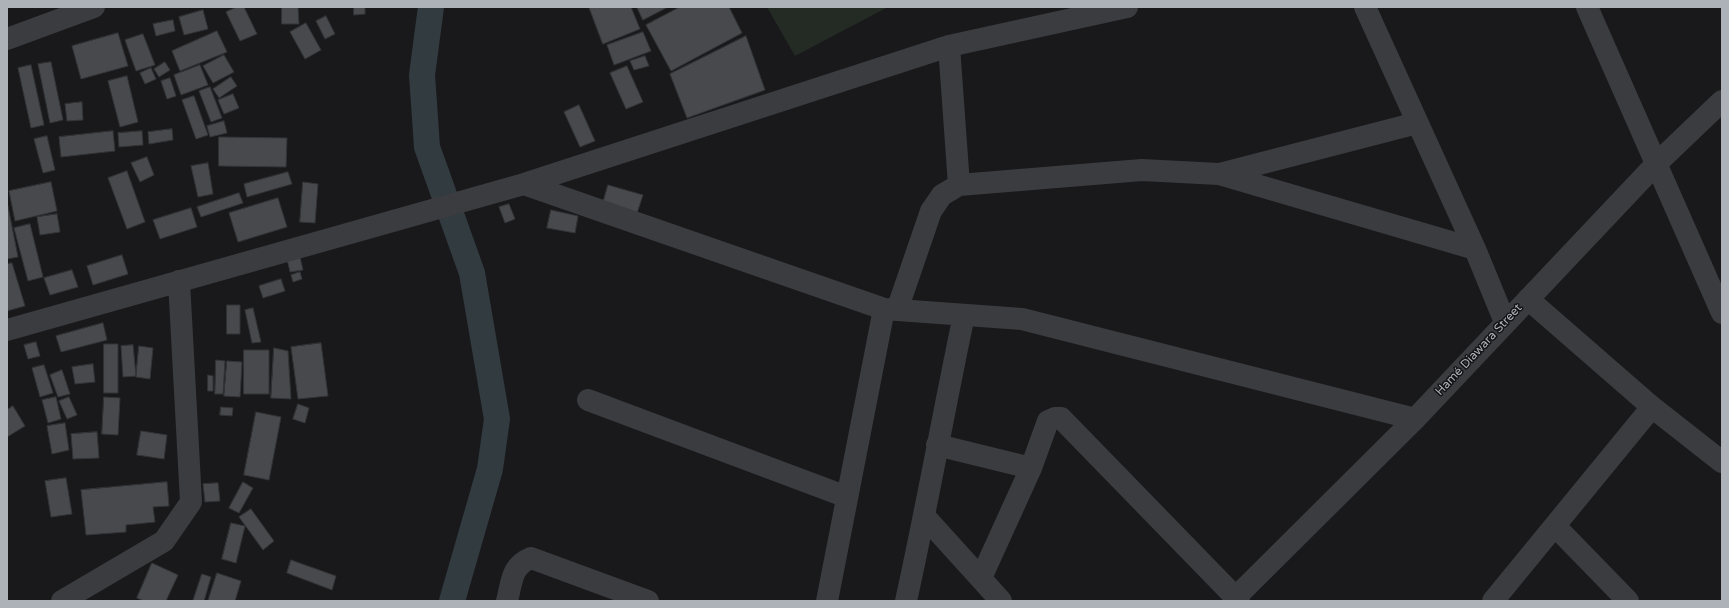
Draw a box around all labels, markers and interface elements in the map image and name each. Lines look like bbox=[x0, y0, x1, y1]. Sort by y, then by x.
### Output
street label: Hamé Diawara Street bbox=[1433, 301, 1525, 399]

